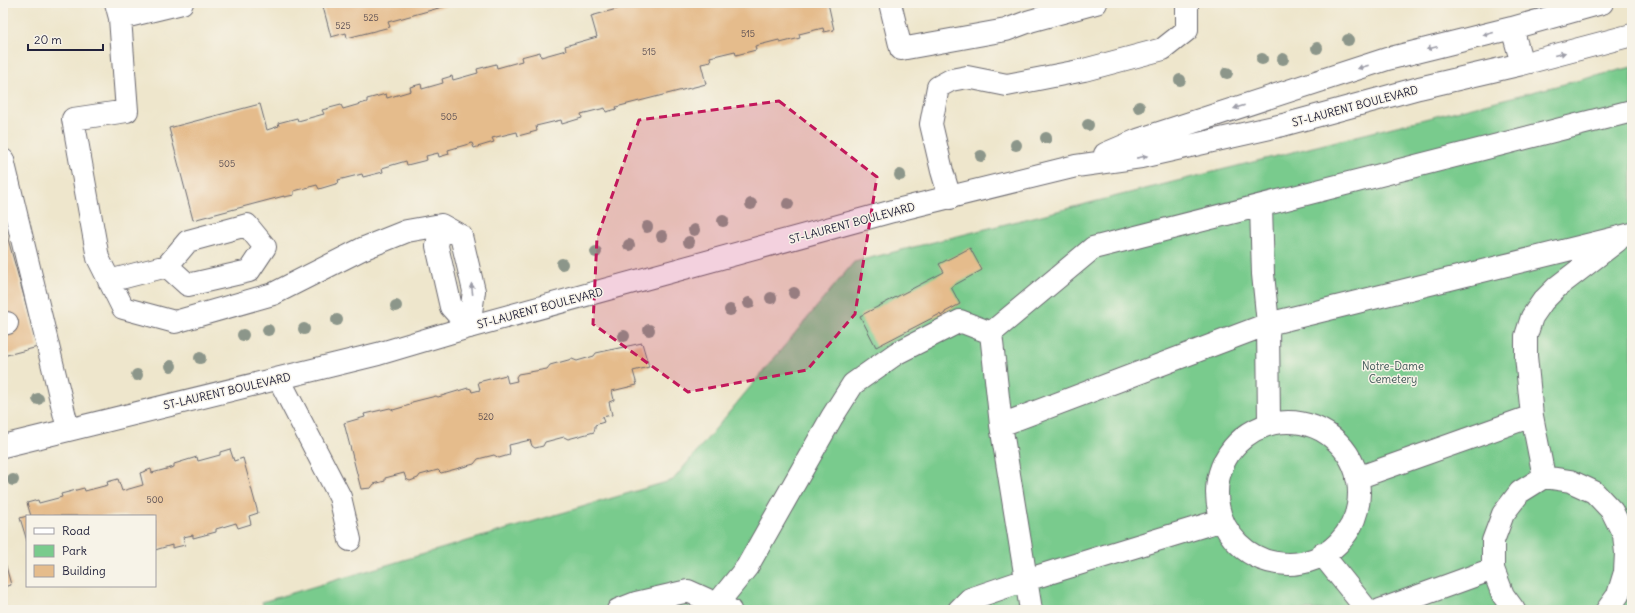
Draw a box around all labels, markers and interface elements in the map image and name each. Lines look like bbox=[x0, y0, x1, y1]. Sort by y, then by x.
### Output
house number: 525 bbox=[363, 12, 379, 23]
house number: 525 bbox=[335, 20, 351, 31]
scale bar bbox=[28, 26, 103, 52]
house number: 515 bbox=[741, 28, 755, 39]
one-way arrow bbox=[1482, 31, 1494, 37]
text: 20 m bbox=[34, 32, 62, 47]
one-way arrow bbox=[1426, 45, 1438, 51]
house number: 515 bbox=[642, 46, 656, 57]
one-way arrow bbox=[1554, 51, 1566, 57]
one-way arrow bbox=[1356, 65, 1368, 71]
street label: ST-LAURENT BOULEVARD bbox=[1290, 82, 1420, 130]
one-way arrow bbox=[1233, 105, 1245, 111]
house number: 505 bbox=[441, 111, 457, 122]
one-way arrow bbox=[1136, 153, 1148, 159]
house number: 505 bbox=[219, 158, 235, 169]
street label: ST-LAURENT BOULEVARD bbox=[787, 199, 917, 247]
one-way arrow bbox=[469, 283, 475, 295]
street label: ST-LAURENT BOULEVARD bbox=[475, 284, 605, 332]
park label: Notre-Dame Cemetery bbox=[1362, 359, 1424, 386]
street label: ST-LAURENT BOULEVARD bbox=[162, 369, 292, 412]
house number: 520 bbox=[478, 411, 494, 422]
house number: 500 bbox=[146, 494, 164, 505]
legend bbox=[26, 515, 156, 587]
text: Road bbox=[62, 523, 90, 538]
text: Park bbox=[62, 543, 87, 558]
text: Building bbox=[62, 563, 106, 578]

